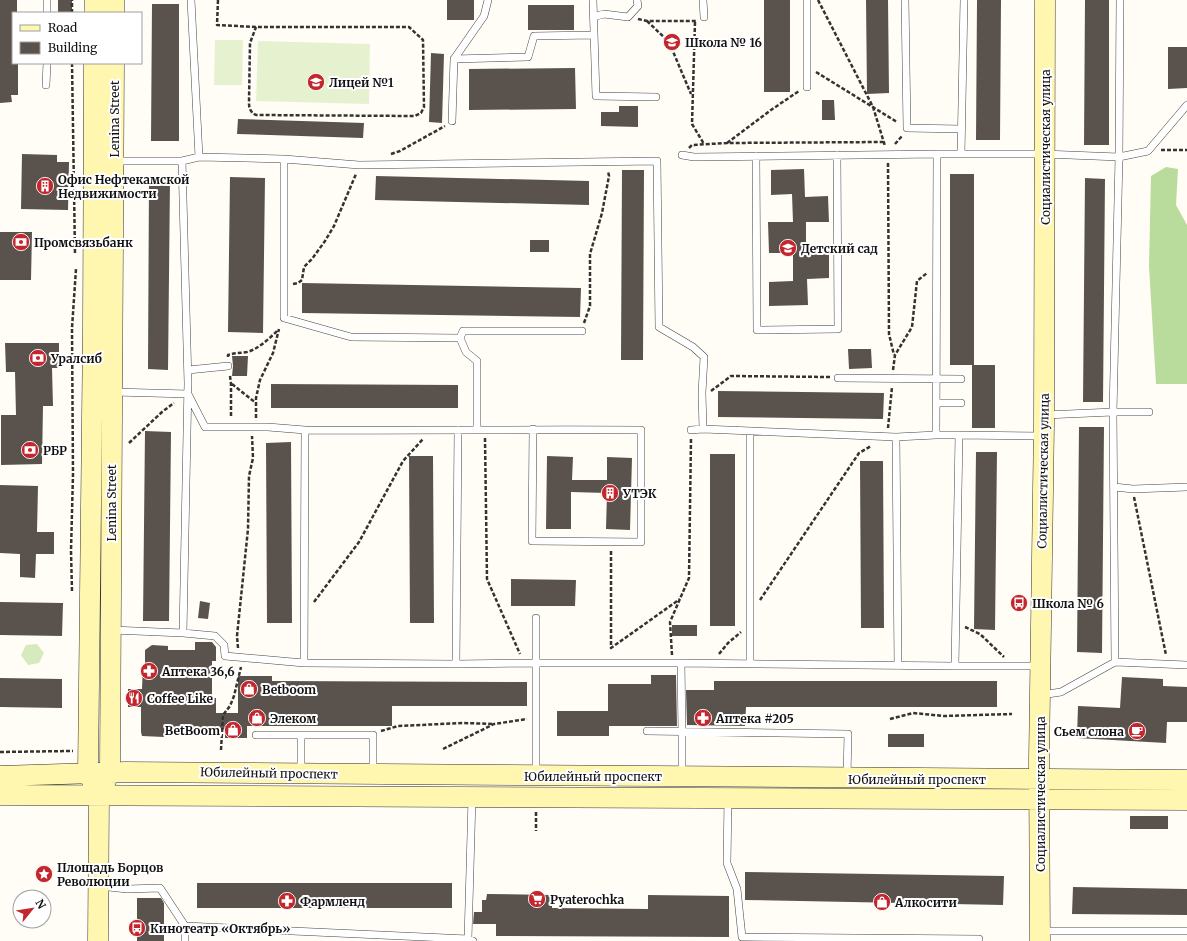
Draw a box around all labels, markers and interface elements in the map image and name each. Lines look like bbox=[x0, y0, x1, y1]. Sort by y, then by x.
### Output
legend bbox=[12, 12, 142, 64]
text: Road bbox=[48, 20, 77, 35]
school or university icon: Школа № 16 bbox=[662, 32, 682, 52]
place label: Школа № 16 bbox=[685, 35, 762, 50]
text: Building bbox=[48, 40, 98, 55]
street label: Социалистическая улица bbox=[1038, 69, 1053, 225]
school or university icon: Лицей №1 bbox=[306, 72, 326, 92]
place label: Лицей №1 bbox=[329, 75, 394, 90]
street label: Lenina Street bbox=[107, 80, 122, 158]
place label: Офис Нефтекамской Недвижимости bbox=[58, 172, 190, 201]
building icon: Офис Нефтекамской Недвижимости bbox=[35, 176, 55, 196]
bank icon: Промсвязьбанк bbox=[11, 232, 31, 252]
place label: Промсвязьбанк bbox=[34, 235, 133, 250]
school or university icon: Детский сад bbox=[778, 238, 798, 258]
place label: Детский сад bbox=[801, 241, 878, 256]
bank icon: Уралсиб bbox=[28, 348, 48, 368]
place label: Уралсиб bbox=[50, 351, 102, 366]
street label: Социалистическая улица bbox=[1034, 393, 1052, 549]
bank icon: РБР bbox=[20, 440, 40, 460]
place label: РБР bbox=[43, 443, 67, 458]
street label: Lenina Street bbox=[104, 464, 119, 542]
building icon: УТЭК bbox=[600, 483, 620, 503]
place label: УТЭК bbox=[622, 486, 657, 501]
bus stop icon: Школа № 6 bbox=[1009, 593, 1029, 613]
place label: Школа № 6 bbox=[1032, 596, 1104, 611]
pharmacy icon: Аптека 36,6 bbox=[139, 661, 159, 681]
place label: Аптека 36,6 bbox=[161, 664, 235, 679]
shop icon: Betboom bbox=[239, 679, 259, 699]
place label: Betboom bbox=[262, 682, 316, 697]
restaurant icon: Coffee Like bbox=[124, 688, 144, 708]
place label: Coffee Like bbox=[147, 691, 213, 706]
shop icon: Элеком bbox=[247, 708, 267, 728]
pharmacy icon: Аптека #205 bbox=[693, 708, 713, 728]
place label: Элеком bbox=[270, 711, 316, 726]
place label: Аптека #205 bbox=[715, 711, 794, 726]
street label: Социалистическая улица bbox=[1033, 716, 1048, 872]
shop icon: BetBoom bbox=[223, 720, 243, 740]
cafe icon: Сьем слона bbox=[1127, 721, 1147, 741]
place label: BetBoom bbox=[165, 723, 220, 738]
place label: Сьем слона bbox=[1054, 724, 1124, 739]
street label: Юбилейный проспект bbox=[200, 764, 338, 782]
street label: Юбилейный проспект bbox=[524, 769, 662, 784]
street label: Юбилейный проспект bbox=[848, 772, 986, 787]
place label: Площадь Борцов Революции bbox=[57, 860, 164, 889]
place icon: Площадь Борцов Революции bbox=[34, 864, 54, 884]
north arrow bbox=[12, 889, 52, 929]
supermarket icon: Pyaterochka bbox=[527, 889, 547, 909]
pharmacy icon: Фармленд bbox=[277, 891, 297, 911]
place label: Pyaterochka bbox=[550, 892, 624, 907]
shop icon: Алкосити bbox=[872, 892, 892, 912]
place label: Фармленд bbox=[300, 894, 365, 909]
place label: Алкосити bbox=[894, 895, 957, 910]
text: N bbox=[32, 897, 49, 912]
bus stop icon: Кинотеатр «Октябрь» bbox=[127, 918, 147, 938]
place label: Кинотеатр «Октябрь» bbox=[150, 921, 291, 936]

